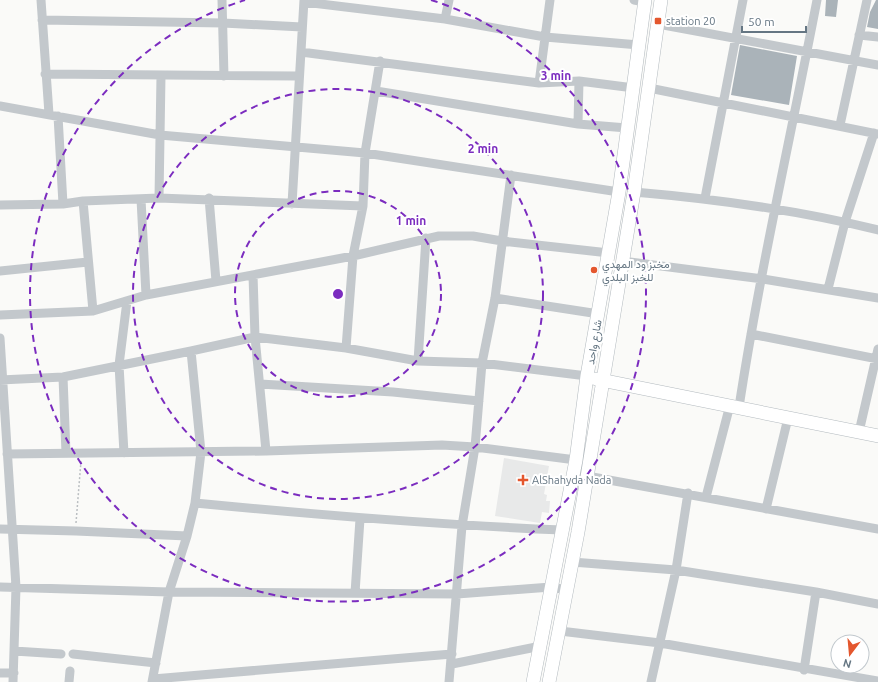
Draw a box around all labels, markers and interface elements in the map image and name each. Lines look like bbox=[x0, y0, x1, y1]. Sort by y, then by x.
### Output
scale bar bbox=[742, 8, 806, 34]
place label: station 20 bbox=[666, 15, 715, 27]
text: 50 m bbox=[748, 15, 775, 28]
marker: station 20 bbox=[653, 16, 663, 26]
text: 3 min bbox=[541, 69, 571, 82]
text: 2 min bbox=[468, 142, 498, 155]
text: 1 min bbox=[396, 214, 426, 227]
place label: مخبز ود المهدي للخبز البلدي bbox=[602, 258, 670, 287]
marker: مخبز ود المهدي للخبز البلدي bbox=[589, 265, 599, 275]
centre of rings bbox=[331, 287, 345, 301]
street label: شارع واحد bbox=[584, 318, 606, 366]
marker: AlShahyda Nada bbox=[517, 474, 529, 486]
place label: AlShahyda Nada bbox=[532, 474, 611, 486]
north arrow bbox=[830, 634, 870, 674]
text: N bbox=[842, 657, 853, 671]

